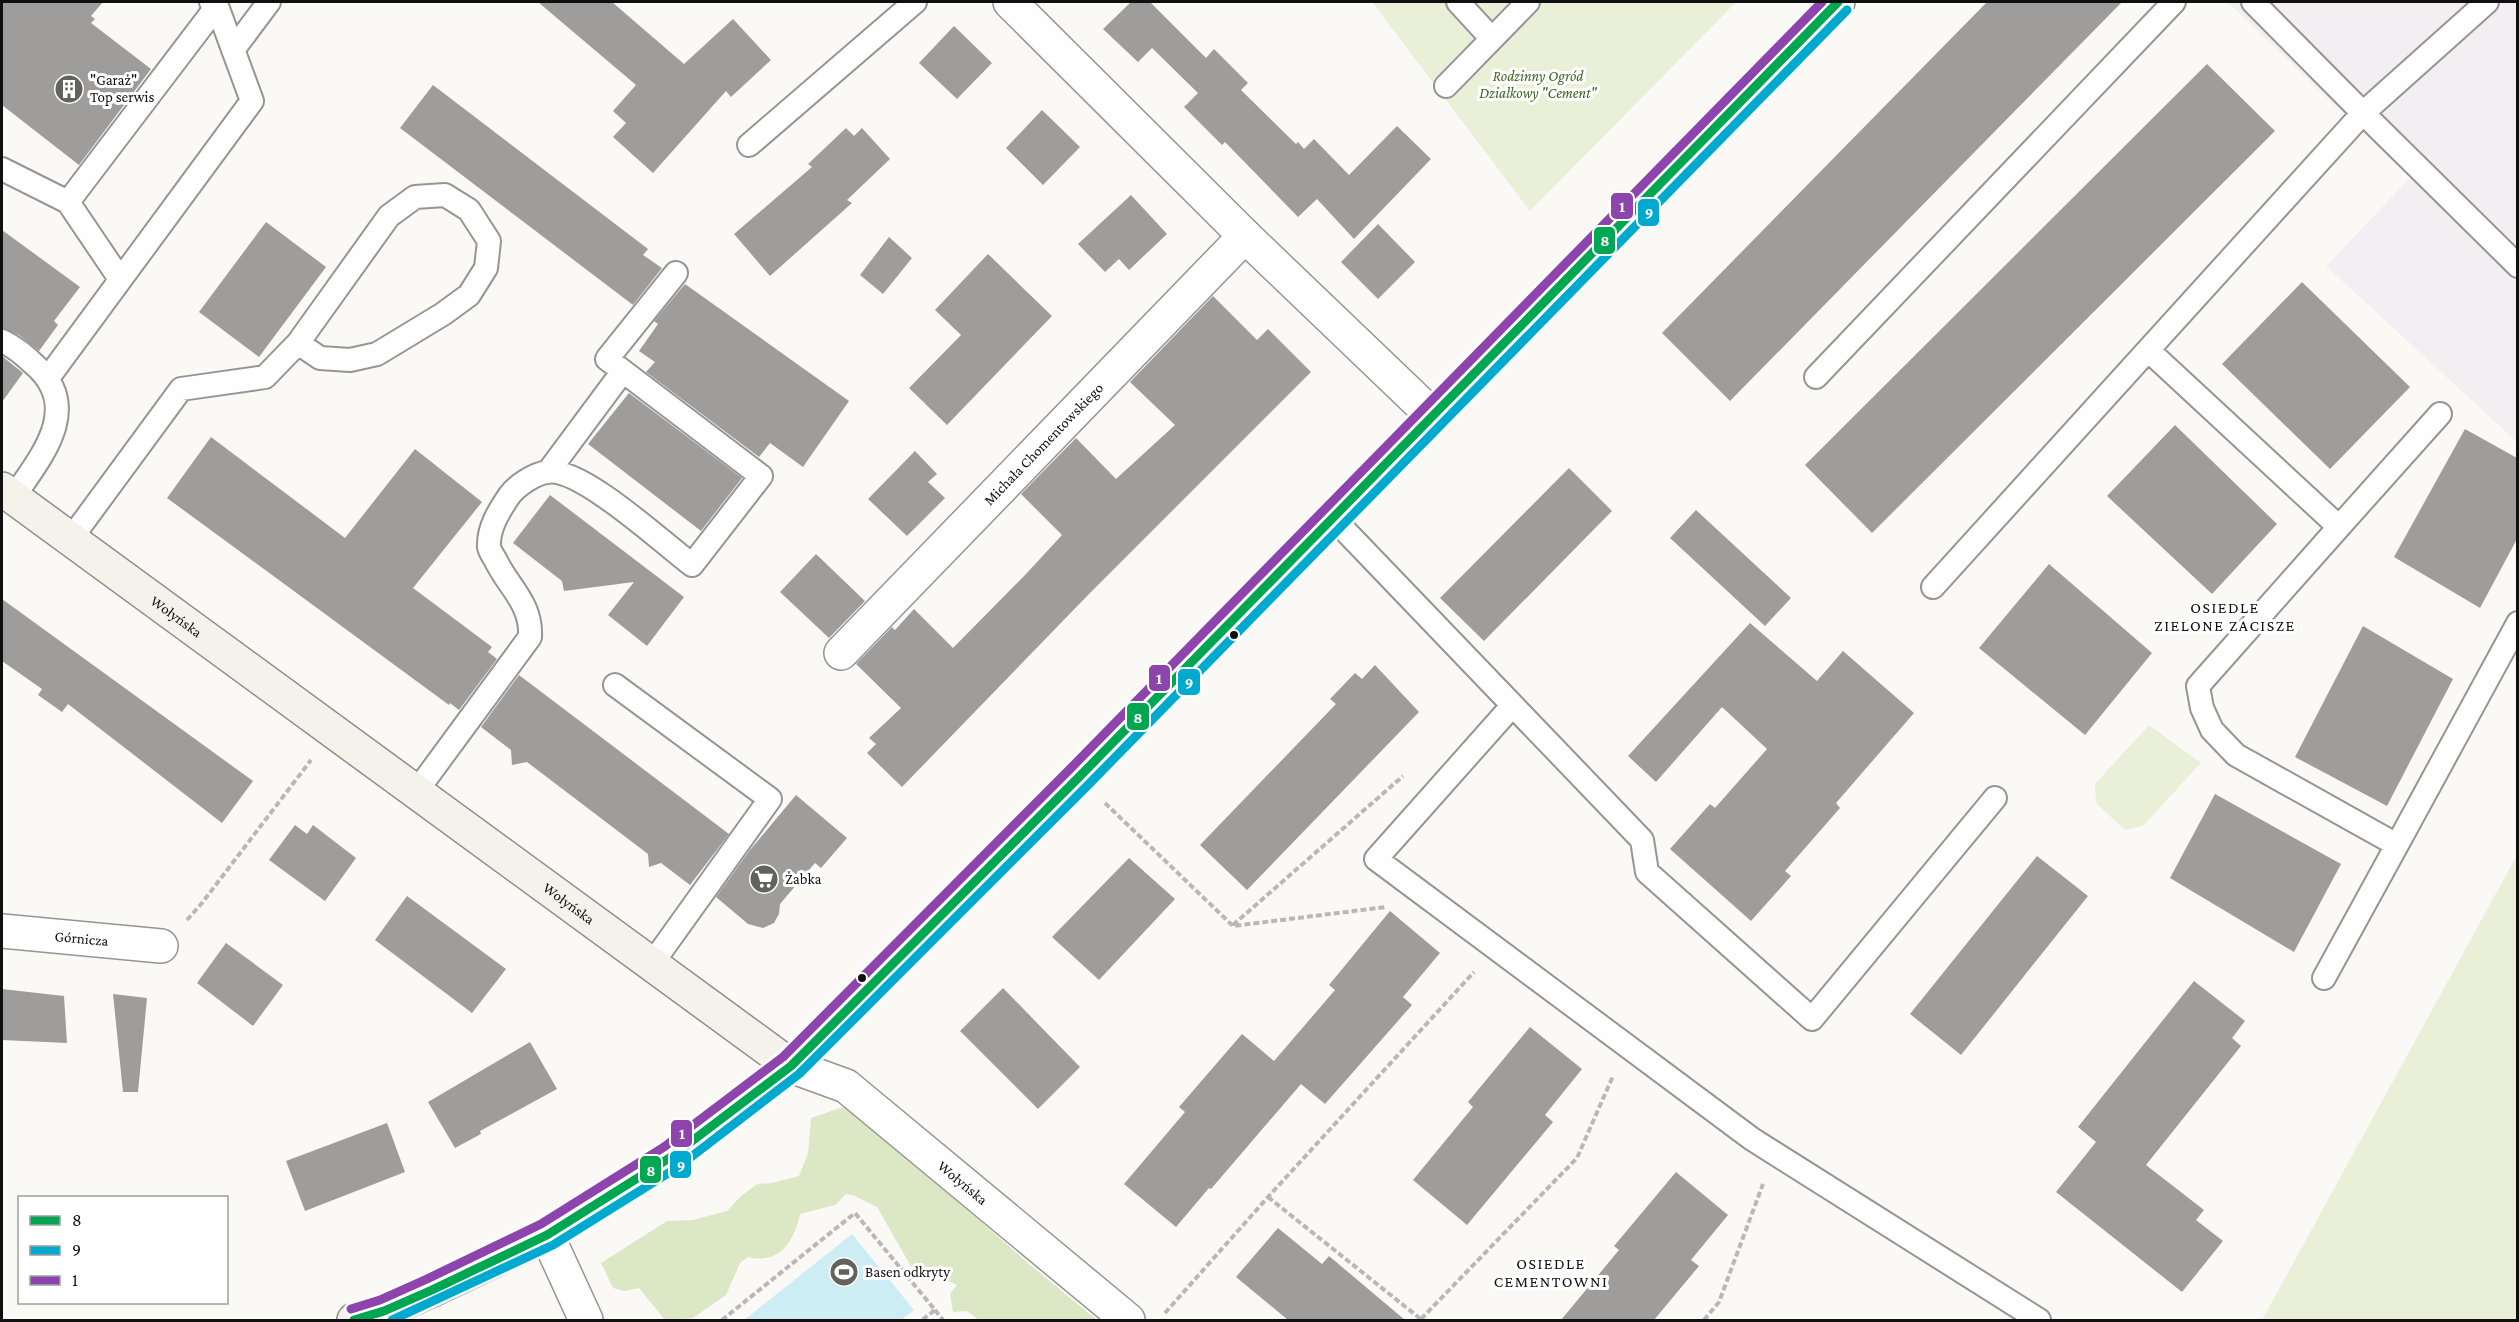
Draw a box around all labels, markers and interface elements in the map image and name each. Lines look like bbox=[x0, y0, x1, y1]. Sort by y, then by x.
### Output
park label: Rodzinny Ogród Działkowy "Cement" bbox=[1479, 68, 1598, 102]
place label: "Garaż" Top serwis bbox=[90, 72, 155, 106]
building icon: "Garaż" Top serwis bbox=[53, 73, 85, 105]
line badge: 1 bbox=[1610, 192, 1634, 220]
text: 1 bbox=[1619, 198, 1625, 215]
line badge: 9 bbox=[1637, 198, 1660, 227]
text: 9 bbox=[1645, 204, 1653, 221]
line badge: 8 bbox=[1593, 226, 1616, 255]
text: 8 bbox=[1600, 232, 1610, 249]
street label: Michała Chomentowskiego bbox=[981, 380, 1106, 508]
street label: Wołyńska bbox=[148, 592, 205, 641]
district label: OSIEDLE ZIELONE ZACISZE bbox=[2154, 599, 2296, 634]
unlabelled marker bbox=[1228, 629, 1240, 641]
line badge: 1 bbox=[1148, 664, 1171, 692]
line badge: 9 bbox=[1177, 668, 1201, 696]
text: 1 bbox=[1156, 670, 1162, 687]
text: 9 bbox=[1185, 674, 1193, 691]
line badge: 8 bbox=[1126, 702, 1150, 731]
text: 8 bbox=[1133, 709, 1143, 726]
supermarket icon: Żabka bbox=[748, 863, 780, 895]
place label: Żabka bbox=[785, 871, 822, 887]
street label: Wołyńska bbox=[540, 879, 597, 927]
street label: Górnicza bbox=[54, 928, 109, 949]
unlabelled marker bbox=[856, 972, 868, 984]
line badge: 1 bbox=[670, 1119, 693, 1148]
text: 1 bbox=[679, 1125, 685, 1142]
line badge: 9 bbox=[669, 1150, 692, 1179]
line badge: 8 bbox=[639, 1155, 662, 1184]
text: 9 bbox=[677, 1157, 685, 1174]
street label: Wołyńska bbox=[935, 1158, 991, 1208]
text: 8 bbox=[646, 1162, 656, 1179]
legend bbox=[18, 1196, 228, 1304]
text: 8 bbox=[72, 1210, 82, 1230]
text: 9 bbox=[72, 1240, 81, 1260]
district label: OSIEDLE CEMENTOWNI bbox=[1494, 1255, 1608, 1290]
sports icon: Basen odkryty bbox=[828, 1256, 860, 1288]
place label: Basen odkryty bbox=[865, 1264, 950, 1281]
text: 1 bbox=[72, 1270, 78, 1290]

